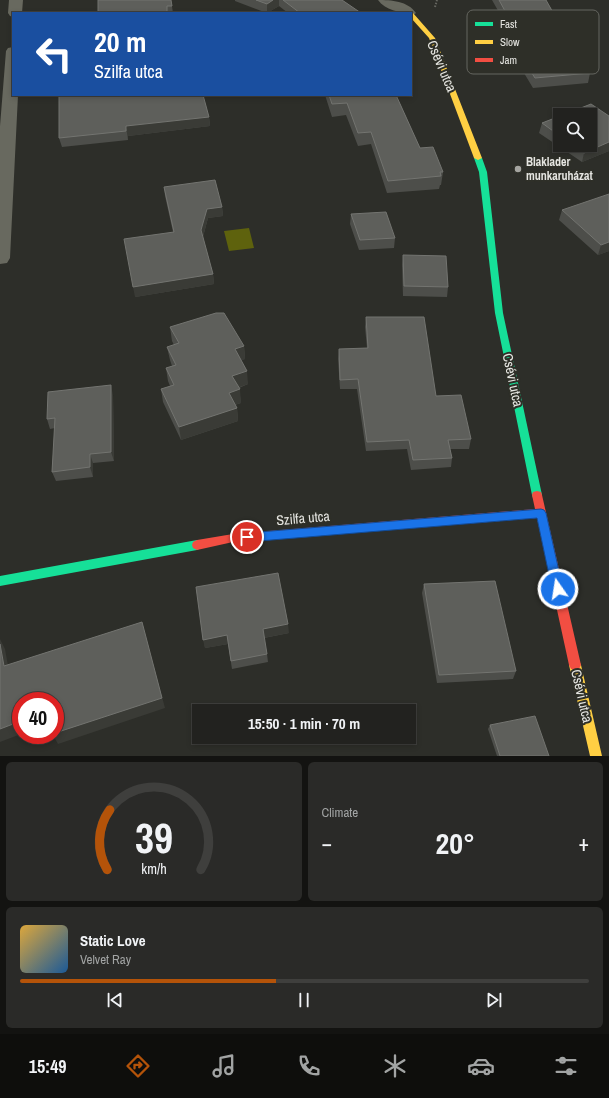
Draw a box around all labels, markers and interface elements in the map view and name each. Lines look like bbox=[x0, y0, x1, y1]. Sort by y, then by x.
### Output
legend bbox=[467, 10, 599, 74]
text: Fast bbox=[500, 17, 518, 31]
text: 20 m bbox=[94, 23, 146, 61]
icon: left bbox=[28, 28, 80, 80]
text: Slow bbox=[500, 35, 520, 49]
street label: Csévi utca bbox=[423, 38, 461, 95]
text: Jam bbox=[500, 53, 517, 67]
text: Szilfa utca bbox=[94, 59, 163, 84]
map controls bbox=[553, 108, 597, 152]
button: search bbox=[553, 108, 597, 152]
place label: Blaklader munkaruházat bbox=[526, 154, 593, 184]
marker: Blaklader munkaruházat bbox=[513, 164, 523, 174]
street label: Csévi utca bbox=[499, 352, 528, 409]
street label: Szilfa utca bbox=[276, 507, 331, 529]
pin bbox=[230, 520, 264, 554]
icon: arrive bbox=[236, 526, 258, 548]
position arrow bbox=[537, 568, 579, 610]
street label: Csévi utca bbox=[567, 668, 597, 725]
speed limit sign: 40 bbox=[12, 692, 64, 744]
text: 15:50 · 1 min · 70 m bbox=[248, 713, 360, 734]
text: Climate bbox=[322, 804, 358, 821]
text: 39 bbox=[135, 809, 173, 865]
text: 20° bbox=[436, 823, 475, 863]
text: − bbox=[322, 828, 332, 858]
text: + bbox=[578, 828, 589, 858]
text: km/h bbox=[141, 858, 166, 877]
text: Static Love bbox=[80, 930, 146, 951]
text: Velvet Ray bbox=[80, 951, 131, 968]
icon: previous bbox=[104, 989, 126, 1011]
icon: pause bbox=[293, 989, 315, 1011]
icon: next bbox=[483, 989, 505, 1011]
icon: directions bbox=[124, 1052, 152, 1080]
icon: music bbox=[210, 1052, 238, 1080]
icon: phone bbox=[295, 1052, 323, 1080]
icon: climate bbox=[381, 1052, 409, 1080]
icon: car bbox=[467, 1052, 495, 1080]
icon: filters bbox=[552, 1052, 580, 1080]
text: 15:49 bbox=[29, 1054, 67, 1079]

